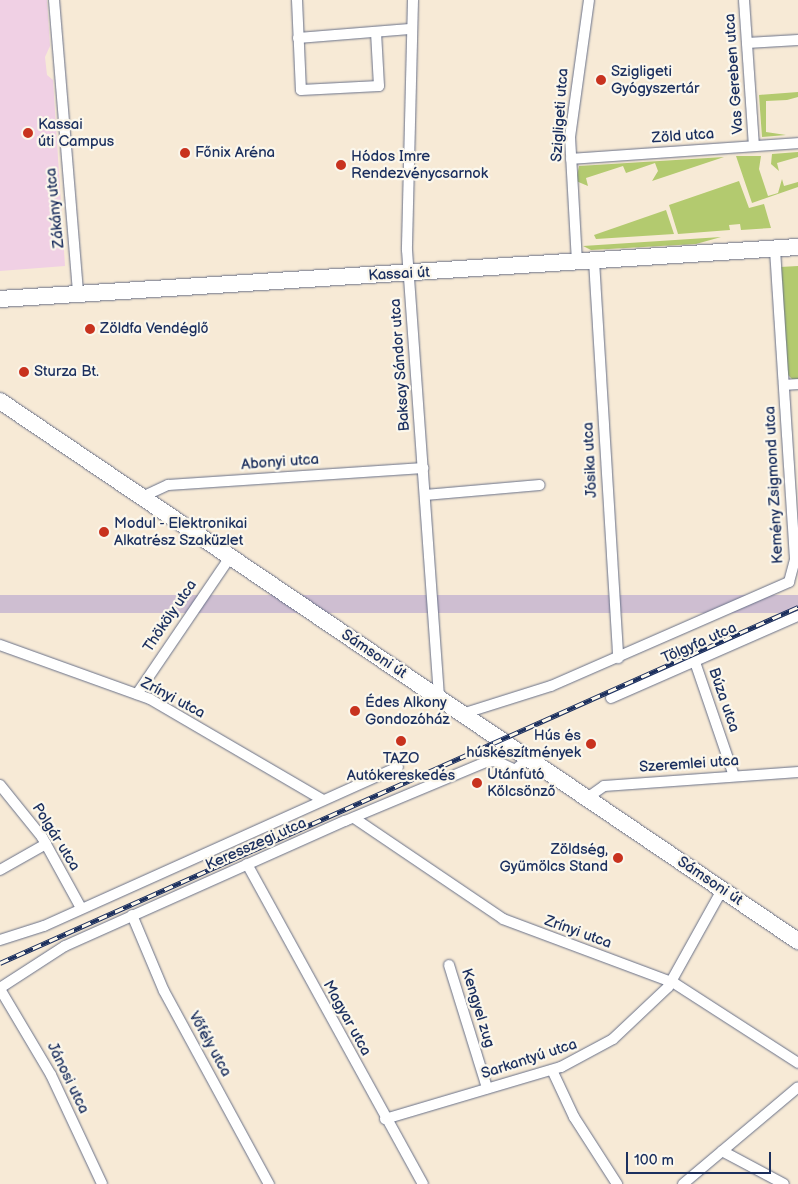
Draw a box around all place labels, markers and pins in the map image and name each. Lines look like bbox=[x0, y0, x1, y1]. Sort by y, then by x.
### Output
place label: Szigligeti Gyógyszertár bbox=[611, 62, 699, 97]
marker: Szigligeti Gyógyszertár bbox=[595, 74, 607, 86]
place label: Kassai úti Campus bbox=[38, 115, 114, 150]
marker: Kassai úti Campus bbox=[22, 127, 34, 139]
place label: Főnix Aréna bbox=[195, 144, 275, 162]
marker: Főnix Aréna bbox=[179, 147, 191, 159]
place label: Hódos Imre Rendezvénycsarnok bbox=[351, 147, 488, 182]
marker: Hódos Imre Rendezvénycsarnok bbox=[335, 159, 347, 171]
place label: Zöldfa Vendéglő bbox=[100, 320, 209, 338]
marker: Zöldfa Vendéglő bbox=[84, 323, 96, 335]
place label: Sturza Bt. bbox=[34, 363, 99, 381]
marker: Sturza Bt. bbox=[18, 366, 30, 378]
place label: Modul - Elektronikai Alkatrész Szaküzlet bbox=[114, 514, 248, 549]
marker: Modul - Elektronikai Alkatrész Szaküzlet bbox=[98, 526, 110, 538]
place label: Édes Alkony Gondozóház bbox=[365, 693, 450, 728]
marker: Édes Alkony Gondozóház bbox=[349, 705, 361, 717]
place label: Hús és húskészítmények bbox=[466, 726, 581, 761]
marker: TAZO Autókereskedés bbox=[395, 735, 407, 747]
marker: Hús és húskészítmények bbox=[585, 738, 597, 750]
place label: TAZO Autókereskedés bbox=[347, 749, 455, 784]
place label: Utánfutó Kölcsönző bbox=[487, 765, 556, 800]
marker: Utánfutó Kölcsönző bbox=[471, 777, 483, 789]
place label: Zöldség, Gyümölcs Stand bbox=[499, 840, 608, 875]
marker: Zöldség, Gyümölcs Stand bbox=[612, 852, 624, 864]

